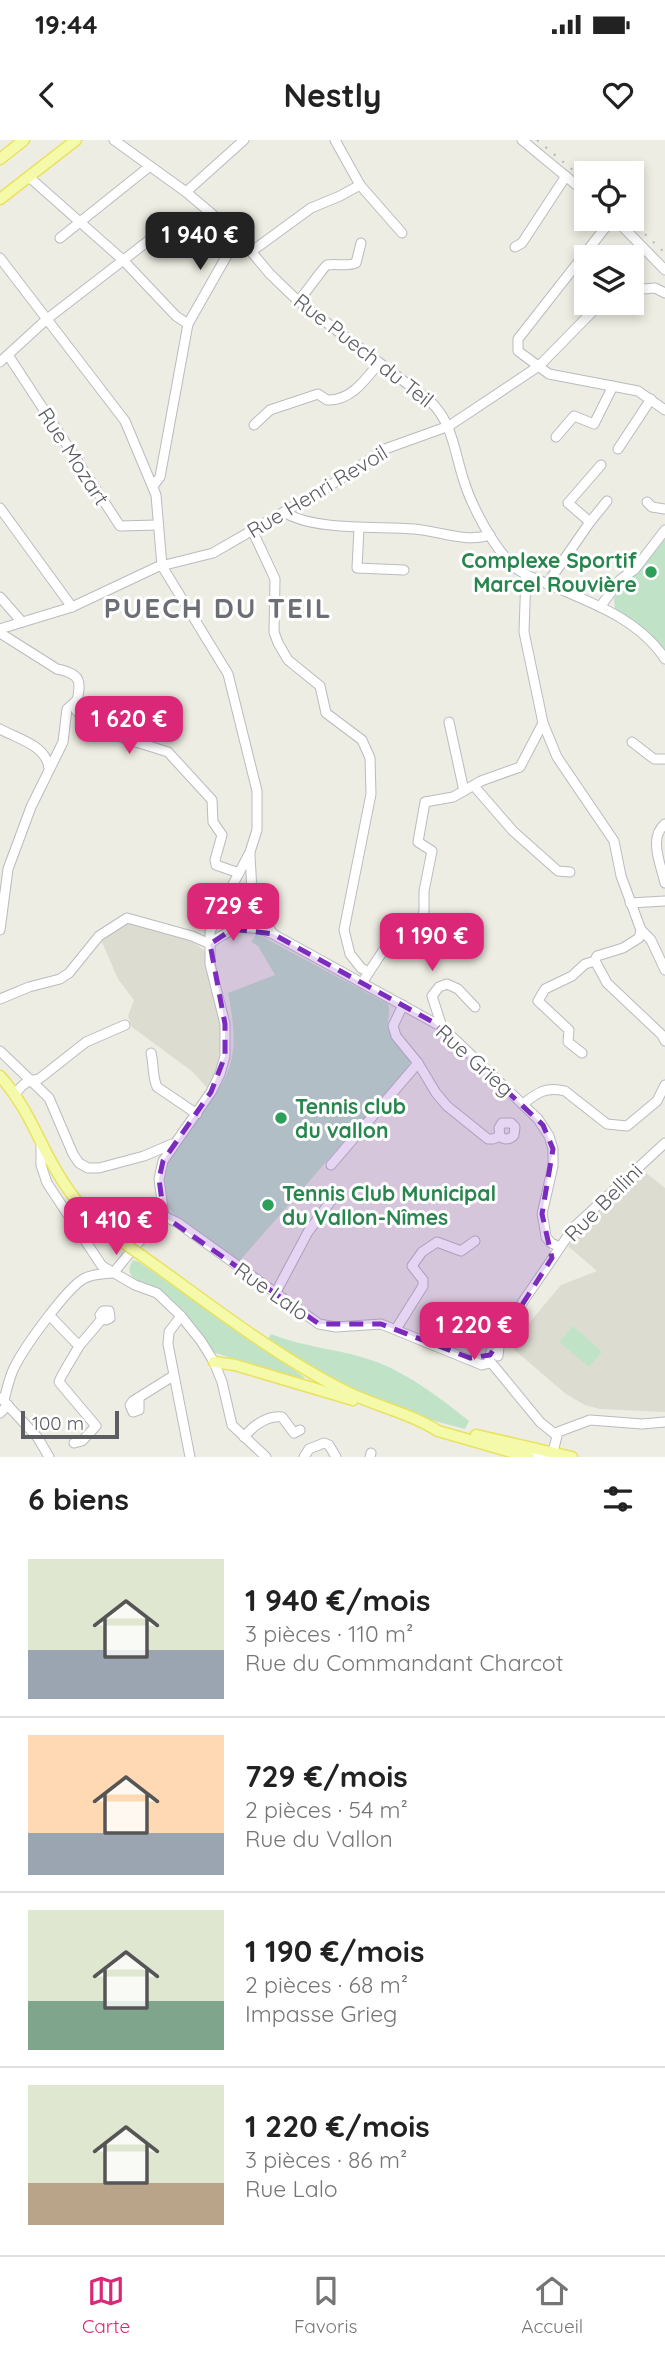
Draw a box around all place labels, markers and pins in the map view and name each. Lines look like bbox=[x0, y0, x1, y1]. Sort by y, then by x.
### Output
pin: 1 940 € bbox=[135, 212, 265, 272]
place label: Complexe Sportif Marcel Rouvière bbox=[461, 547, 638, 597]
marker: Complexe Sportif Marcel Rouvière bbox=[643, 564, 659, 580]
pin: 1 620 € bbox=[64, 696, 194, 756]
pin: 729 € bbox=[184, 884, 282, 943]
pin: 1 190 € bbox=[367, 914, 497, 973]
place label: Tennis club du vallon bbox=[295, 1093, 406, 1143]
marker: Tennis club du vallon bbox=[273, 1110, 289, 1126]
place label: Tennis Club Municipal du Vallon-Nîmes bbox=[282, 1180, 496, 1230]
marker: Tennis Club Municipal du Vallon-Nîmes bbox=[260, 1197, 276, 1213]
pin: 1 410 € bbox=[51, 1198, 181, 1257]
pin: 1 220 € bbox=[409, 1302, 539, 1362]

